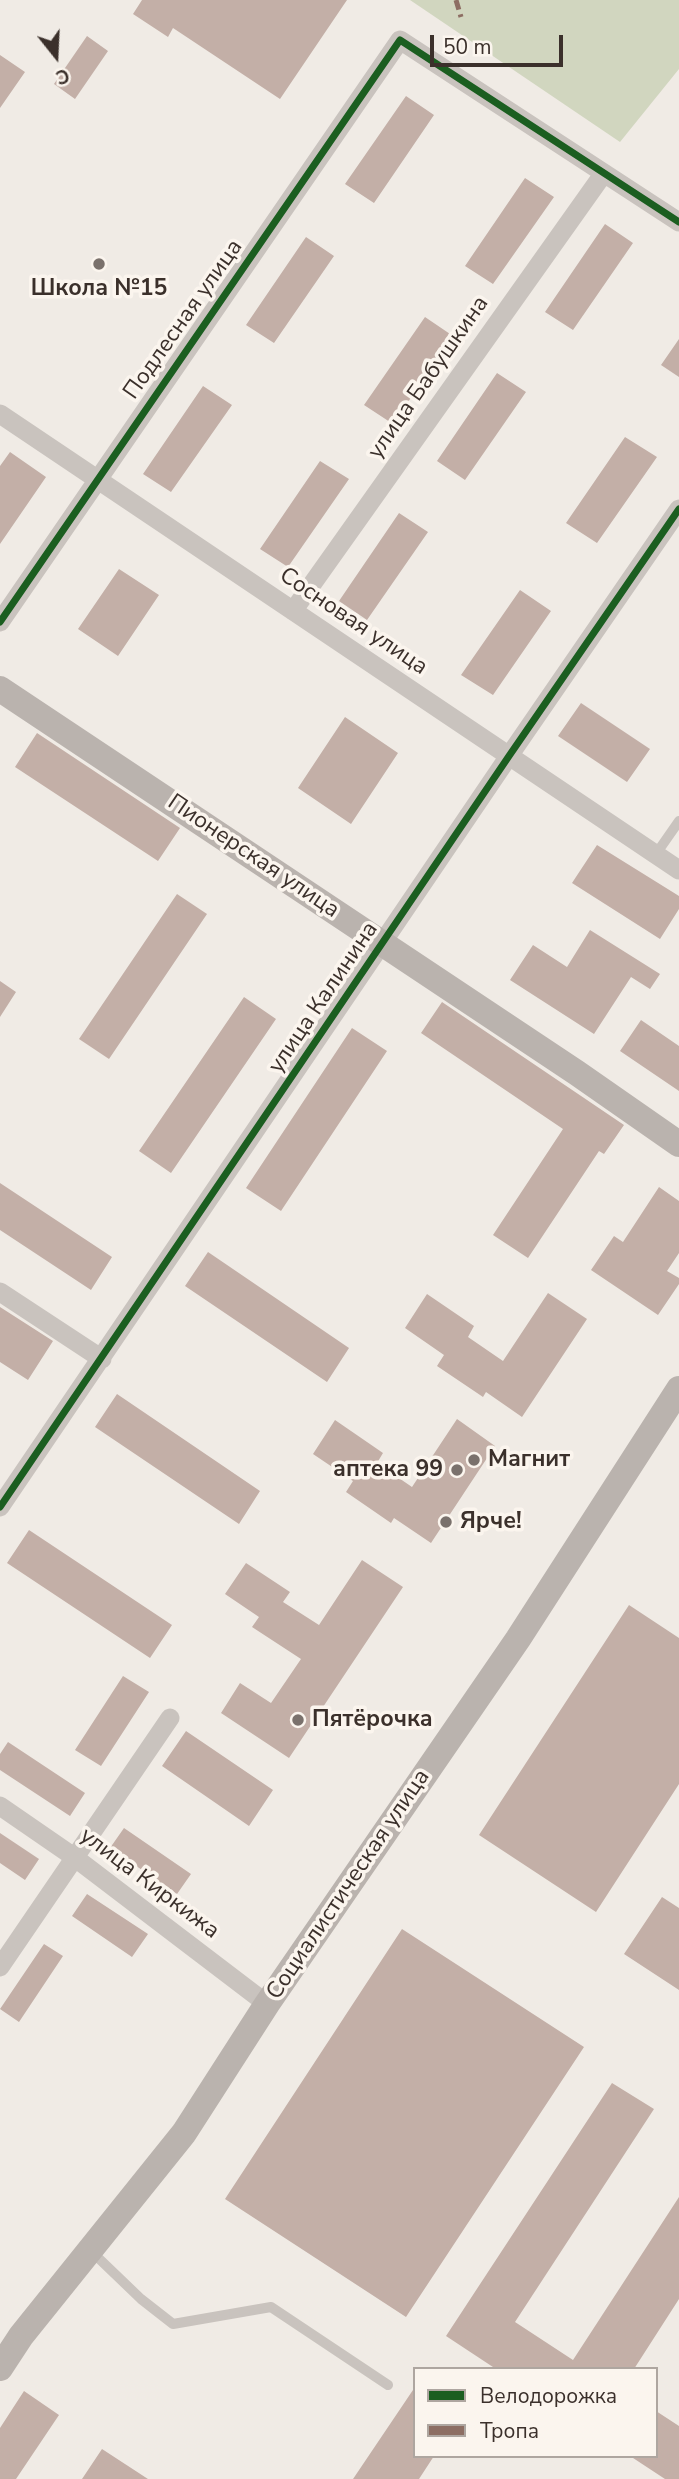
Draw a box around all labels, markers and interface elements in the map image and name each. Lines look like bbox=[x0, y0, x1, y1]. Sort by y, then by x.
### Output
north arrow bbox=[21, 21, 91, 91]
scale bar bbox=[434, 21, 567, 65]
text: 50 m bbox=[443, 33, 492, 61]
text: С bbox=[52, 62, 73, 90]
street label: Подлесная улица bbox=[119, 235, 249, 405]
marker: Школа №15 bbox=[91, 256, 107, 272]
place label: Школа №15 bbox=[31, 275, 167, 303]
street label: улица Бабушкина bbox=[363, 291, 495, 465]
street label: Сосновая улица bbox=[274, 562, 432, 682]
street label: Пионерская улица bbox=[162, 789, 344, 925]
street label: улица Калинина bbox=[263, 917, 385, 1079]
place label: Магнит bbox=[488, 1446, 570, 1474]
marker: Магнит bbox=[466, 1452, 482, 1468]
place label: аптека 99 bbox=[333, 1456, 443, 1484]
marker: аптека 99 bbox=[449, 1462, 465, 1478]
place label: Ярче! bbox=[460, 1508, 522, 1536]
marker: Ярче! bbox=[438, 1514, 454, 1530]
place label: Пятёрочка bbox=[312, 1706, 433, 1734]
marker: Пятёрочка bbox=[290, 1712, 306, 1728]
street label: Социалистическая улица bbox=[262, 1765, 436, 2005]
street label: улица Киркижа bbox=[74, 1822, 224, 1946]
legend bbox=[413, 2367, 658, 2458]
text: Велодорожка bbox=[480, 2382, 617, 2410]
text: Тропа bbox=[480, 2417, 539, 2445]

